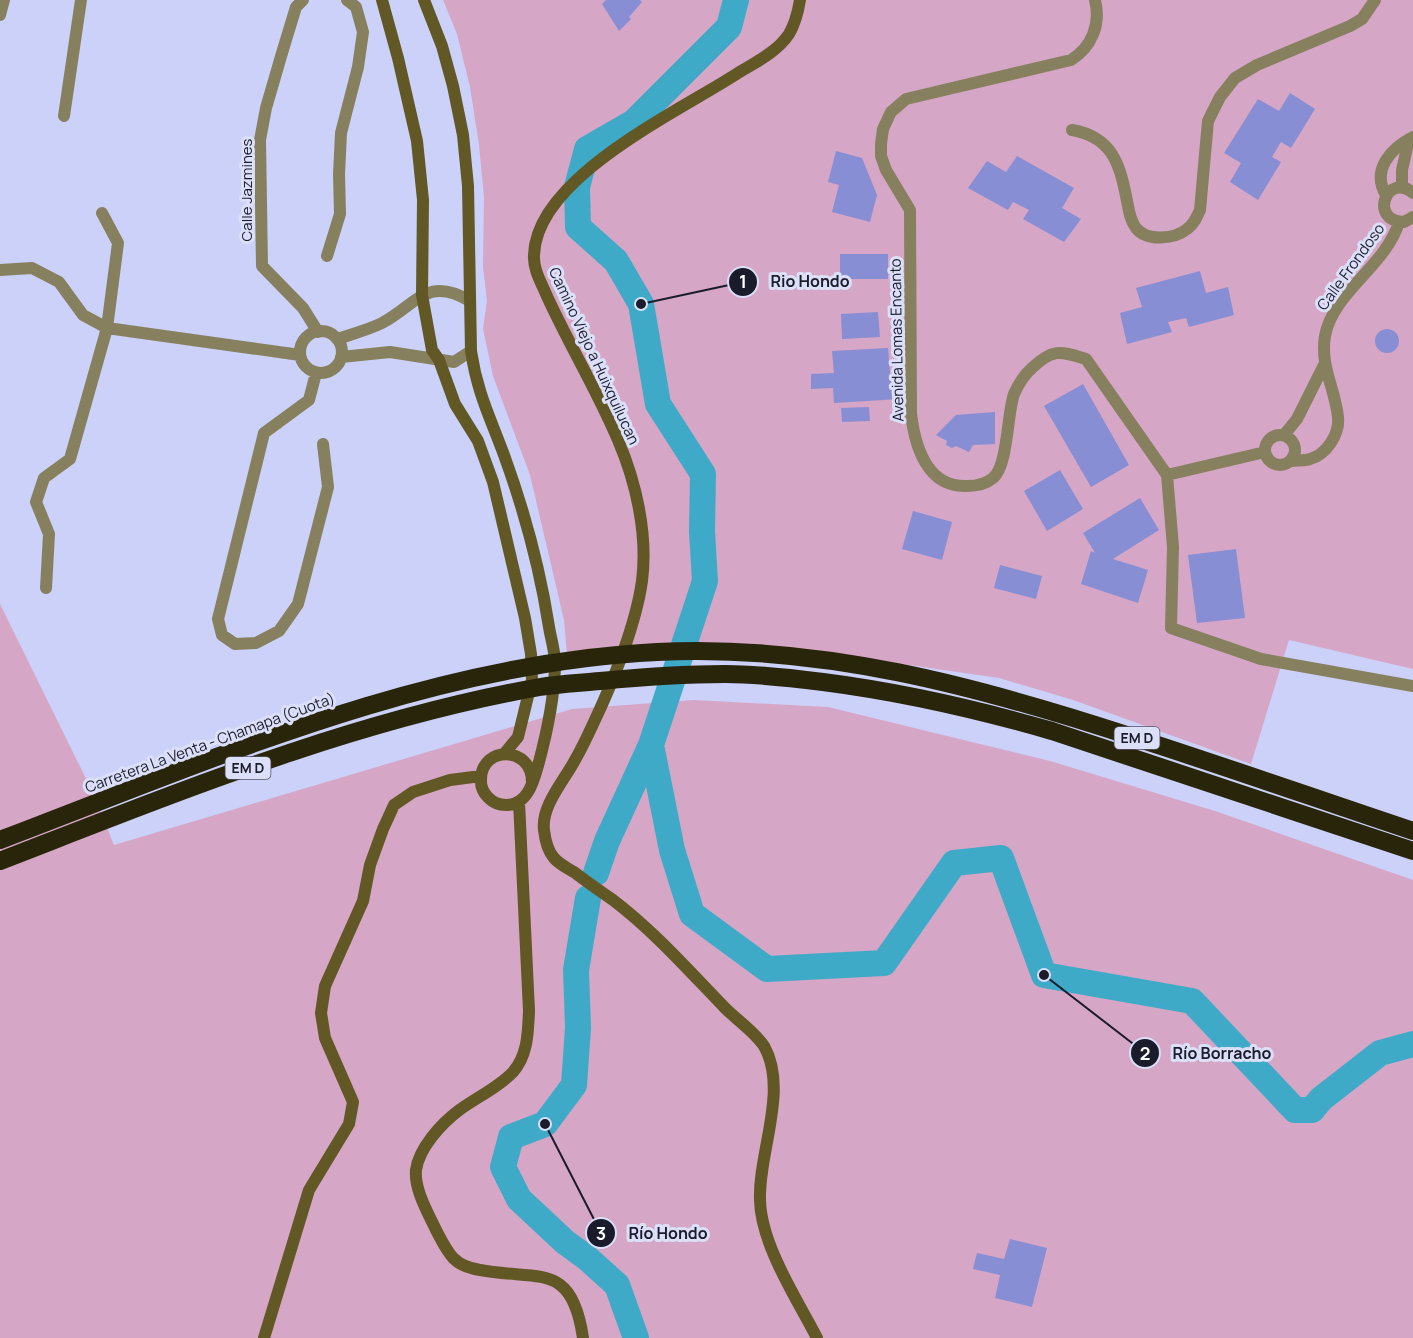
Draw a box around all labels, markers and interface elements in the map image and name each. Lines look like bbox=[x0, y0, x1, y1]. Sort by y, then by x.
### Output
street label: Calle Jazmines bbox=[236, 138, 257, 241]
street label: Calle Frondoso bbox=[1312, 219, 1389, 314]
street label: Avenida Lomas Encanto bbox=[885, 258, 908, 422]
street label: Camino Viejo a Huixquilucan bbox=[544, 264, 645, 448]
callout: Rio Hondo bbox=[728, 265, 862, 299]
text: 1 bbox=[739, 269, 747, 293]
text: Rio Hondo bbox=[770, 270, 850, 292]
street label: Carretera La Venta - Chamapa (Cuota) bbox=[82, 687, 338, 798]
road number: EM D bbox=[1114, 727, 1160, 749]
road number: EM D bbox=[226, 757, 270, 779]
callout: Río Borracho bbox=[1130, 1036, 1283, 1070]
text: 2 bbox=[1140, 1041, 1150, 1065]
text: Río Borracho bbox=[1172, 1042, 1272, 1064]
callout: Río Hondo bbox=[586, 1216, 719, 1250]
text: 3 bbox=[596, 1221, 606, 1245]
text: Río Hondo bbox=[628, 1222, 708, 1244]

